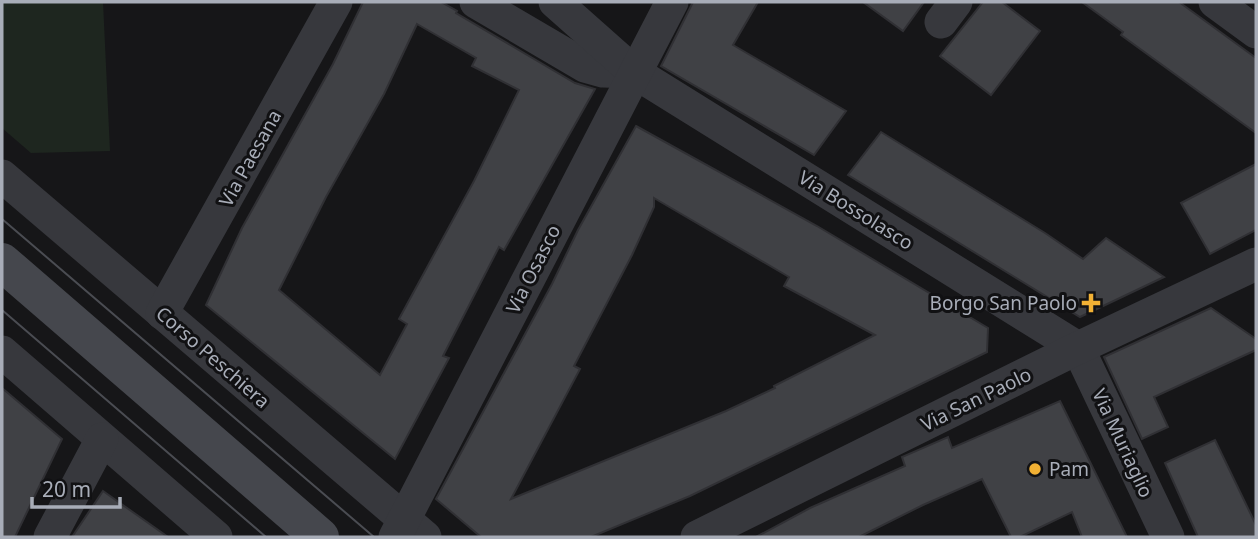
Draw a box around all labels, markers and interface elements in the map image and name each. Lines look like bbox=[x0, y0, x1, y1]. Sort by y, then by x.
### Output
street label: Via Paesana bbox=[213, 105, 287, 211]
street label: Via Bossolasco bbox=[794, 164, 918, 256]
street label: Via Osasco bbox=[500, 220, 566, 318]
place label: Borgo San Paolo bbox=[930, 290, 1077, 316]
marker: Borgo San Paolo bbox=[1083, 295, 1099, 311]
street label: Corso Peschiera bbox=[151, 300, 275, 414]
street label: Via San Paolo bbox=[916, 361, 1036, 437]
street label: Via Muriaglio bbox=[1086, 384, 1160, 502]
place label: Pam bbox=[1049, 456, 1089, 482]
marker: Pam bbox=[1027, 461, 1043, 477]
scale bar bbox=[32, 466, 119, 510]
text: 20 m bbox=[42, 475, 91, 503]

